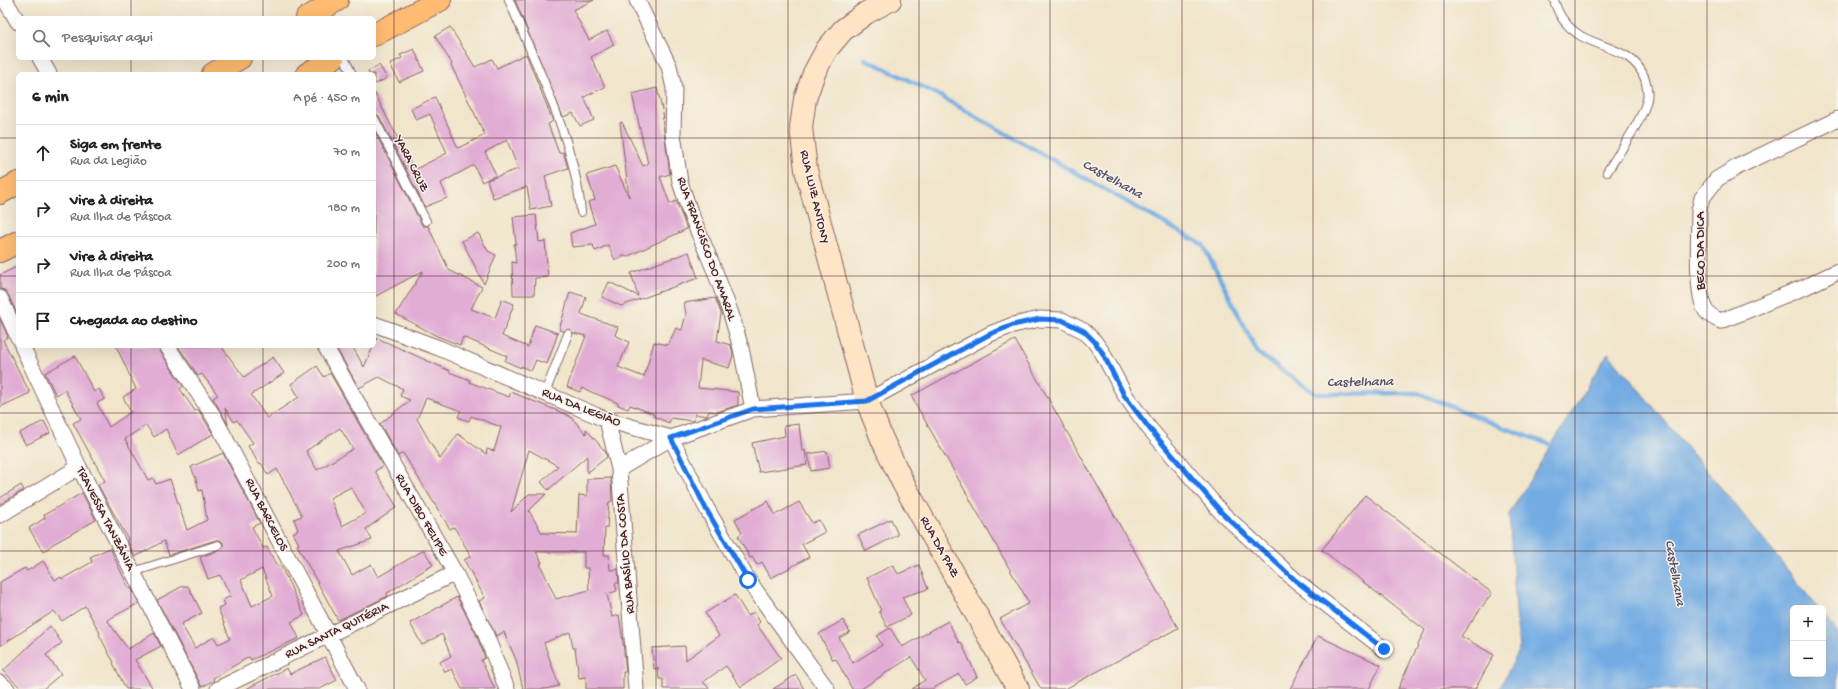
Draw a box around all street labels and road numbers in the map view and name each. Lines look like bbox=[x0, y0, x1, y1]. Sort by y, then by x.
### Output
street label: YARA CRUZ bbox=[390, 133, 432, 195]
street label: RUA LUIZ ANTONY bbox=[796, 149, 832, 245]
street label: RUA FRANCISCO DO AMARAL bbox=[673, 175, 739, 324]
street label: BECO DA DICA bbox=[1694, 211, 1709, 291]
street label: RUA DA LEGIÃO bbox=[539, 384, 623, 431]
street label: TRAVESSA TANZÂNIA bbox=[72, 463, 140, 574]
street label: RUA DIBO FELIPE bbox=[391, 471, 451, 559]
street label: RUA BARCELOS bbox=[241, 476, 291, 555]
street label: RUA BASÍLIO DA COSTA bbox=[612, 492, 639, 615]
street label: RUA DA PAZ bbox=[916, 514, 962, 581]
street label: RUA SANTA QUITÉRIA bbox=[282, 598, 392, 663]

